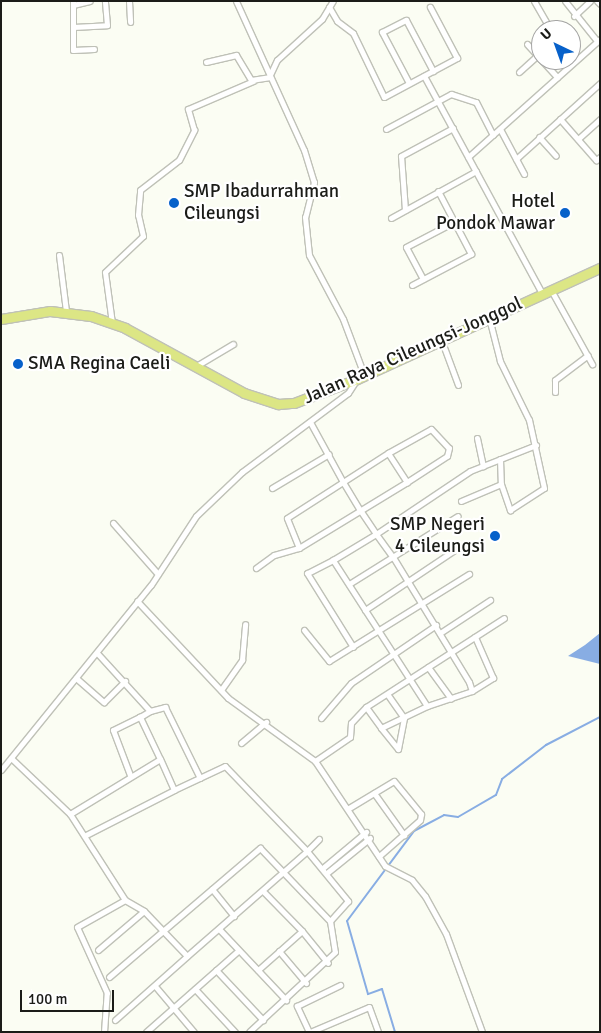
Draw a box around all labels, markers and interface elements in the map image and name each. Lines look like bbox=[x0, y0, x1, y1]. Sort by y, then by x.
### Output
north arrow bbox=[531, 20, 581, 70]
text: U bbox=[537, 25, 555, 44]
place label: SMP Ibadurrahman Cileungsi bbox=[184, 181, 339, 225]
place label: Hotel Pondok Mawar bbox=[436, 191, 555, 235]
marker: SMP Ibadurrahman Cileungsi bbox=[168, 197, 180, 209]
marker: Hotel Pondok Mawar bbox=[559, 207, 571, 219]
street label: Jalan Raya Cileungsi-Jonggol bbox=[300, 292, 526, 410]
place label: SMA Regina Caeli bbox=[28, 353, 170, 375]
marker: SMA Regina Caeli bbox=[12, 358, 24, 370]
place label: SMP Negeri 4 Cileungsi bbox=[390, 514, 485, 558]
marker: SMP Negeri 4 Cileungsi bbox=[489, 530, 501, 542]
scale bar bbox=[22, 980, 116, 1012]
text: 100 m bbox=[28, 990, 68, 1008]

